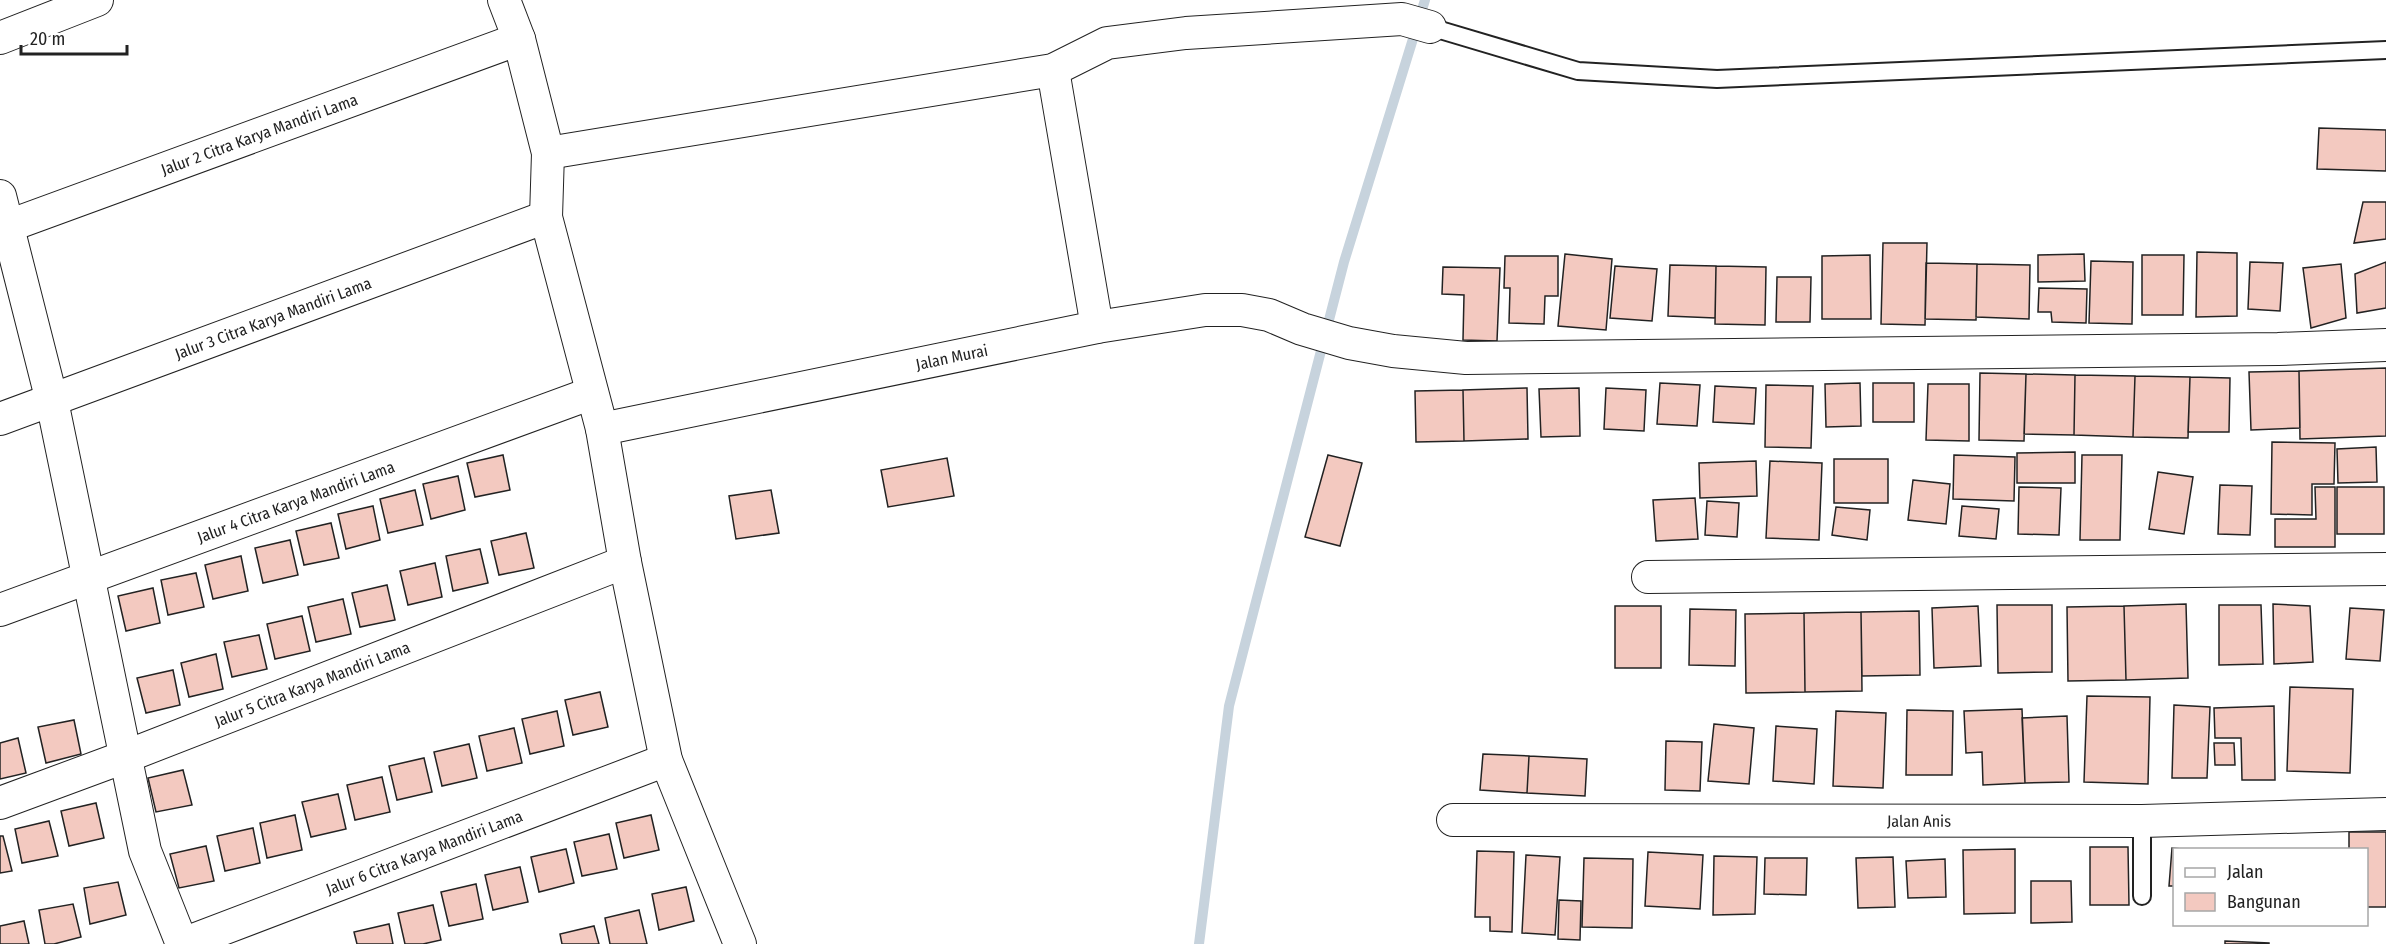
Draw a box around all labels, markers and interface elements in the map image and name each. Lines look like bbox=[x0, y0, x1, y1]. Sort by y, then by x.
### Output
scale bar bbox=[21, 18, 128, 56]
text: 20 m bbox=[30, 28, 65, 50]
street label: Jalur 2 Citra Karya Mandiri Lama bbox=[158, 89, 360, 179]
street label: Jalur 3 Citra Karya Mandiri Lama bbox=[172, 273, 374, 363]
street label: Jalan Murai bbox=[914, 340, 989, 374]
street label: Jalur 4 Citra Karya Mandiri Lama bbox=[195, 457, 397, 546]
street label: Jalur 5 Citra Karya Mandiri Lama bbox=[212, 637, 413, 731]
street label: Jalur 6 Citra Karya Mandiri Lama bbox=[323, 806, 525, 898]
street label: Jalan Anis bbox=[1887, 811, 1951, 830]
legend bbox=[2173, 848, 2368, 926]
text: Jalan bbox=[2227, 861, 2264, 883]
text: Bangunan bbox=[2227, 891, 2301, 913]

